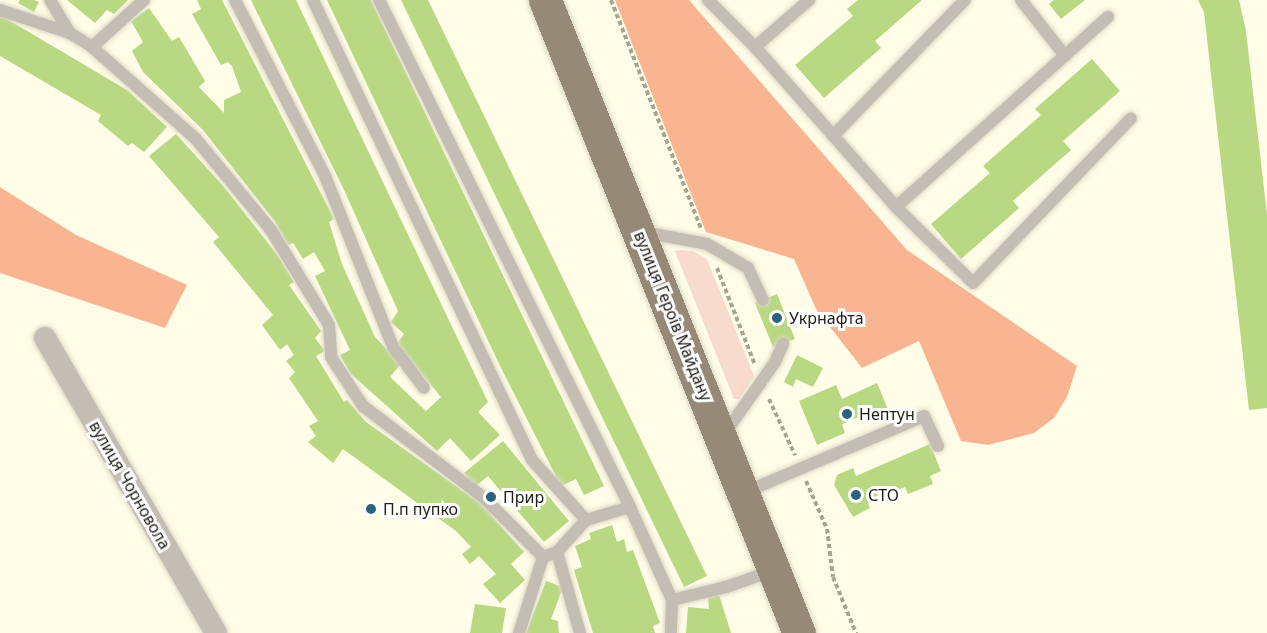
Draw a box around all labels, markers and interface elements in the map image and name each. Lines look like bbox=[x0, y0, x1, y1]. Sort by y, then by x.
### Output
street label: вулиця Героїв Майдану bbox=[630, 228, 716, 404]
place label: Укрнафта bbox=[789, 308, 864, 328]
marker: Укрнафта bbox=[770, 311, 784, 325]
place label: Нептун bbox=[859, 404, 915, 424]
marker: Нептун bbox=[840, 407, 854, 421]
street label: вулиця Чорновола bbox=[85, 417, 175, 553]
place label: СТО bbox=[868, 485, 899, 505]
place label: Прир bbox=[503, 487, 544, 507]
marker: СТО bbox=[849, 488, 863, 502]
marker: Прир bbox=[484, 490, 498, 504]
place label: П.п пупко bbox=[383, 499, 458, 519]
marker: П.п пупко bbox=[364, 502, 378, 516]

